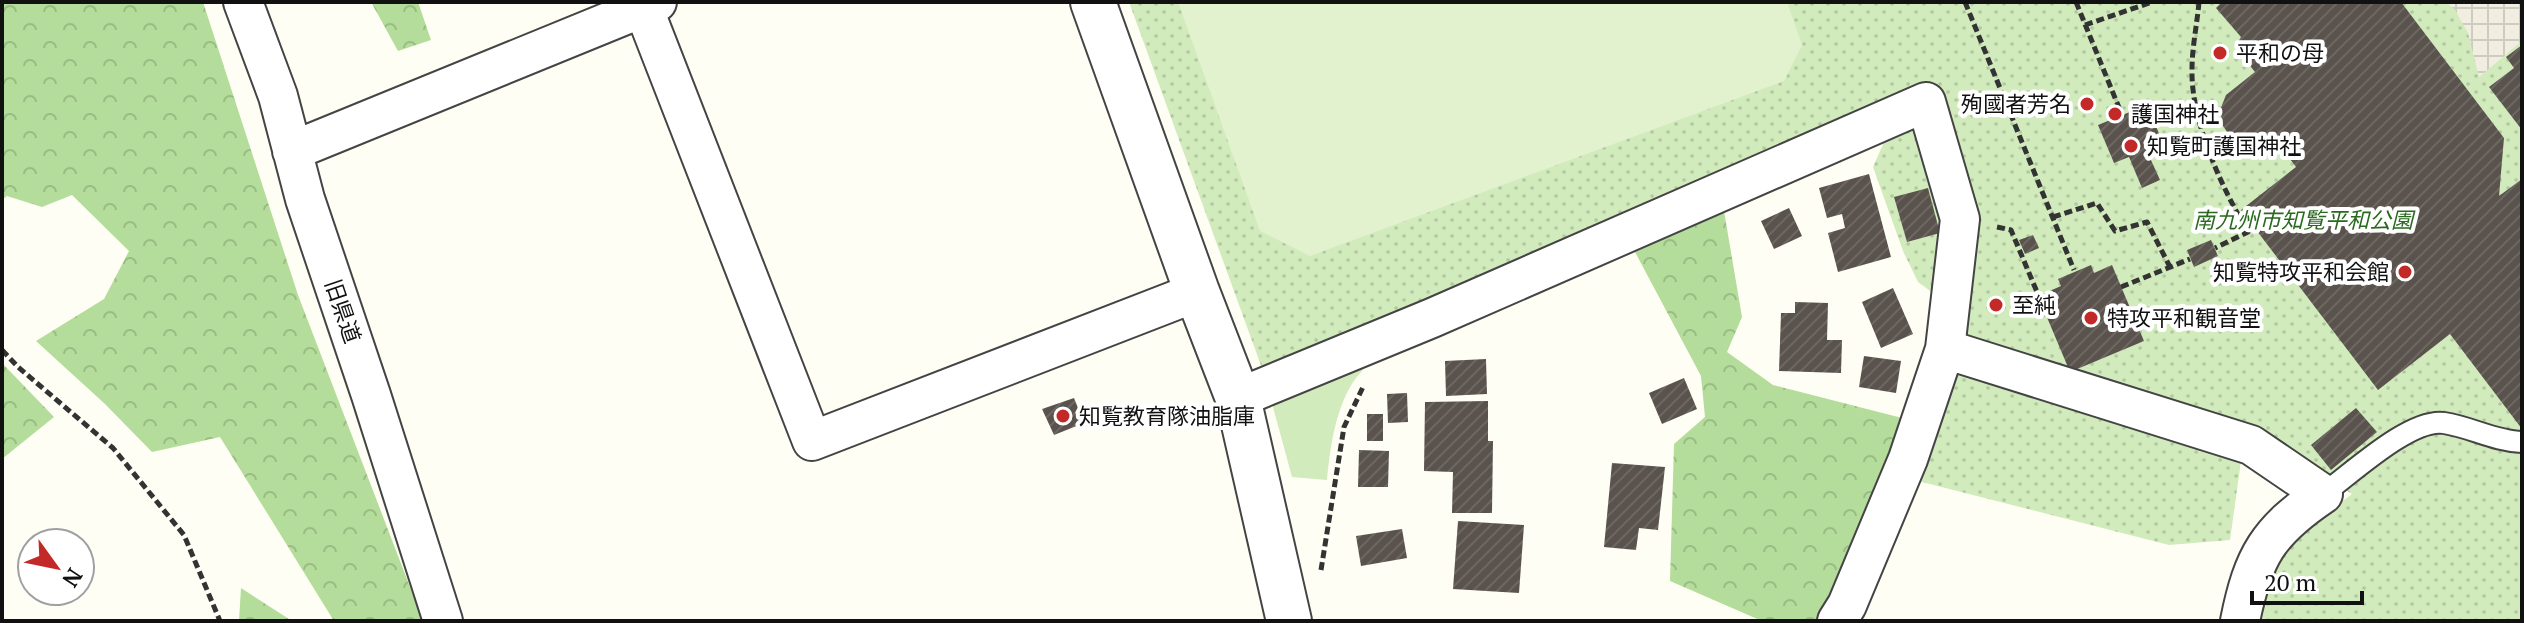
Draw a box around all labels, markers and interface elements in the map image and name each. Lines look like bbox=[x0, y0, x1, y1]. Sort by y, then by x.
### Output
place label: 平和の母 bbox=[2236, 38, 2324, 67]
marker: 平和の母 bbox=[2211, 44, 2229, 62]
place label: 殉國者芳名 bbox=[1961, 89, 2071, 118]
marker: 殉國者芳名 bbox=[2078, 95, 2096, 113]
place label: 護国神社 bbox=[2131, 99, 2219, 128]
marker: 護国神社 bbox=[2106, 105, 2124, 123]
place label: 知覧町護国神社 bbox=[2147, 131, 2301, 160]
marker: 知覧町護国神社 bbox=[2122, 137, 2140, 155]
park label: 南九州市知覧平和公園 bbox=[2193, 205, 2416, 234]
place label: 知覧特攻平和会館 bbox=[2213, 257, 2389, 286]
marker: 知覧特攻平和会館 bbox=[2396, 263, 2414, 281]
street label: 旧県道 bbox=[319, 275, 368, 347]
place label: 至純 bbox=[2012, 290, 2056, 319]
marker: 至純 bbox=[1987, 296, 2005, 314]
place label: 特攻平和観音堂 bbox=[2107, 303, 2261, 332]
marker: 特攻平和観音堂 bbox=[2082, 309, 2100, 327]
place label: 知覧教育隊油脂庫 bbox=[1079, 401, 1255, 430]
marker: 知覧教育隊油脂庫 bbox=[1054, 407, 1072, 425]
north arrow bbox=[16, 527, 96, 607]
scale bar bbox=[2252, 555, 2362, 605]
text: N bbox=[56, 563, 90, 593]
text: 20 m bbox=[2264, 566, 2316, 598]

